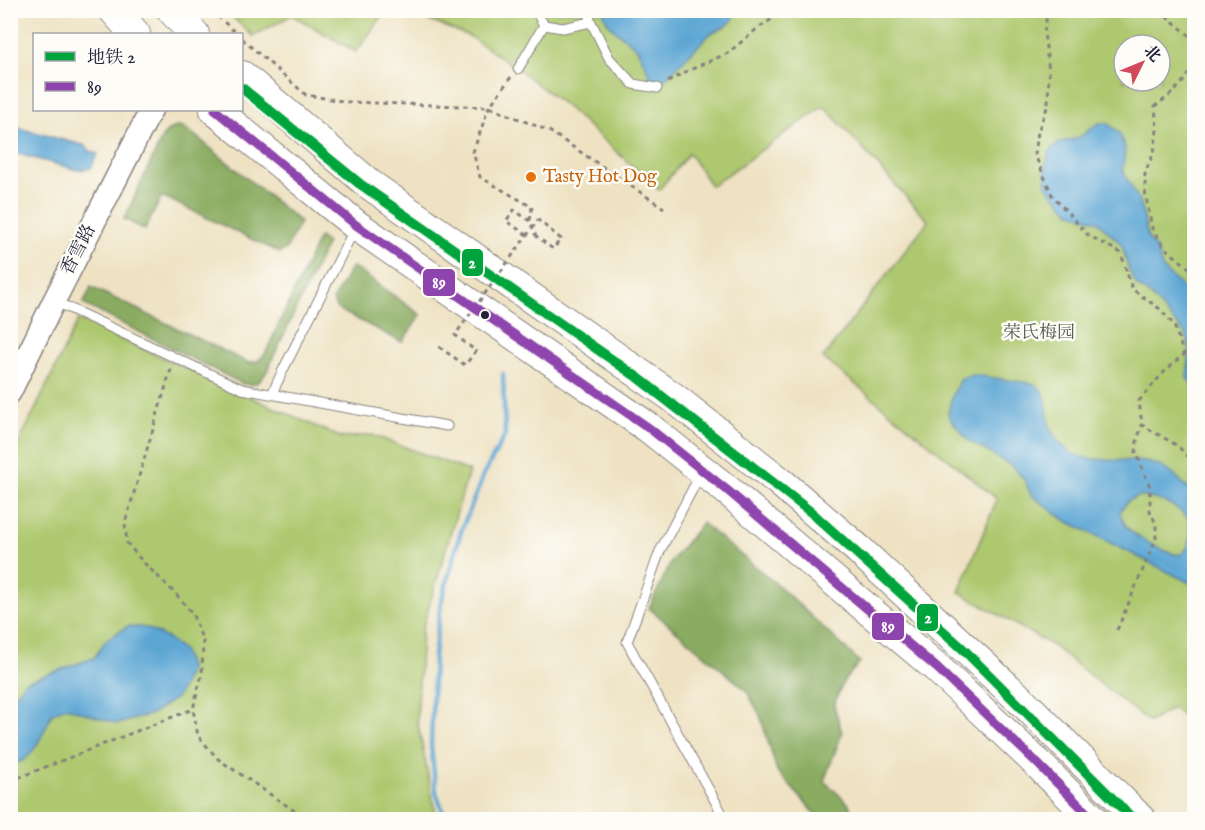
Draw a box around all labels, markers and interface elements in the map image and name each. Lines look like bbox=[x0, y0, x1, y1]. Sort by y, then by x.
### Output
legend bbox=[33, 33, 243, 111]
north arrow bbox=[1112, 33, 1172, 93]
text: 北 bbox=[1139, 41, 1164, 67]
text: 地铁 2 bbox=[87, 47, 135, 70]
text: 89 bbox=[87, 77, 102, 100]
place label: Tasty Hot Dog bbox=[543, 166, 657, 189]
marker: Tasty Hot Dog bbox=[524, 170, 538, 184]
street label: 香雪路 bbox=[56, 221, 102, 279]
line badge: 2 bbox=[461, 248, 484, 277]
text: 2 bbox=[468, 254, 476, 274]
line badge: 89 bbox=[422, 268, 456, 297]
text: 89 bbox=[432, 274, 446, 294]
unlabelled marker bbox=[479, 309, 491, 321]
park label: 荣氏梅园 bbox=[1003, 322, 1075, 345]
line badge: 2 bbox=[916, 603, 939, 632]
text: 2 bbox=[924, 609, 932, 629]
line badge: 89 bbox=[871, 612, 905, 641]
text: 89 bbox=[881, 618, 895, 638]

